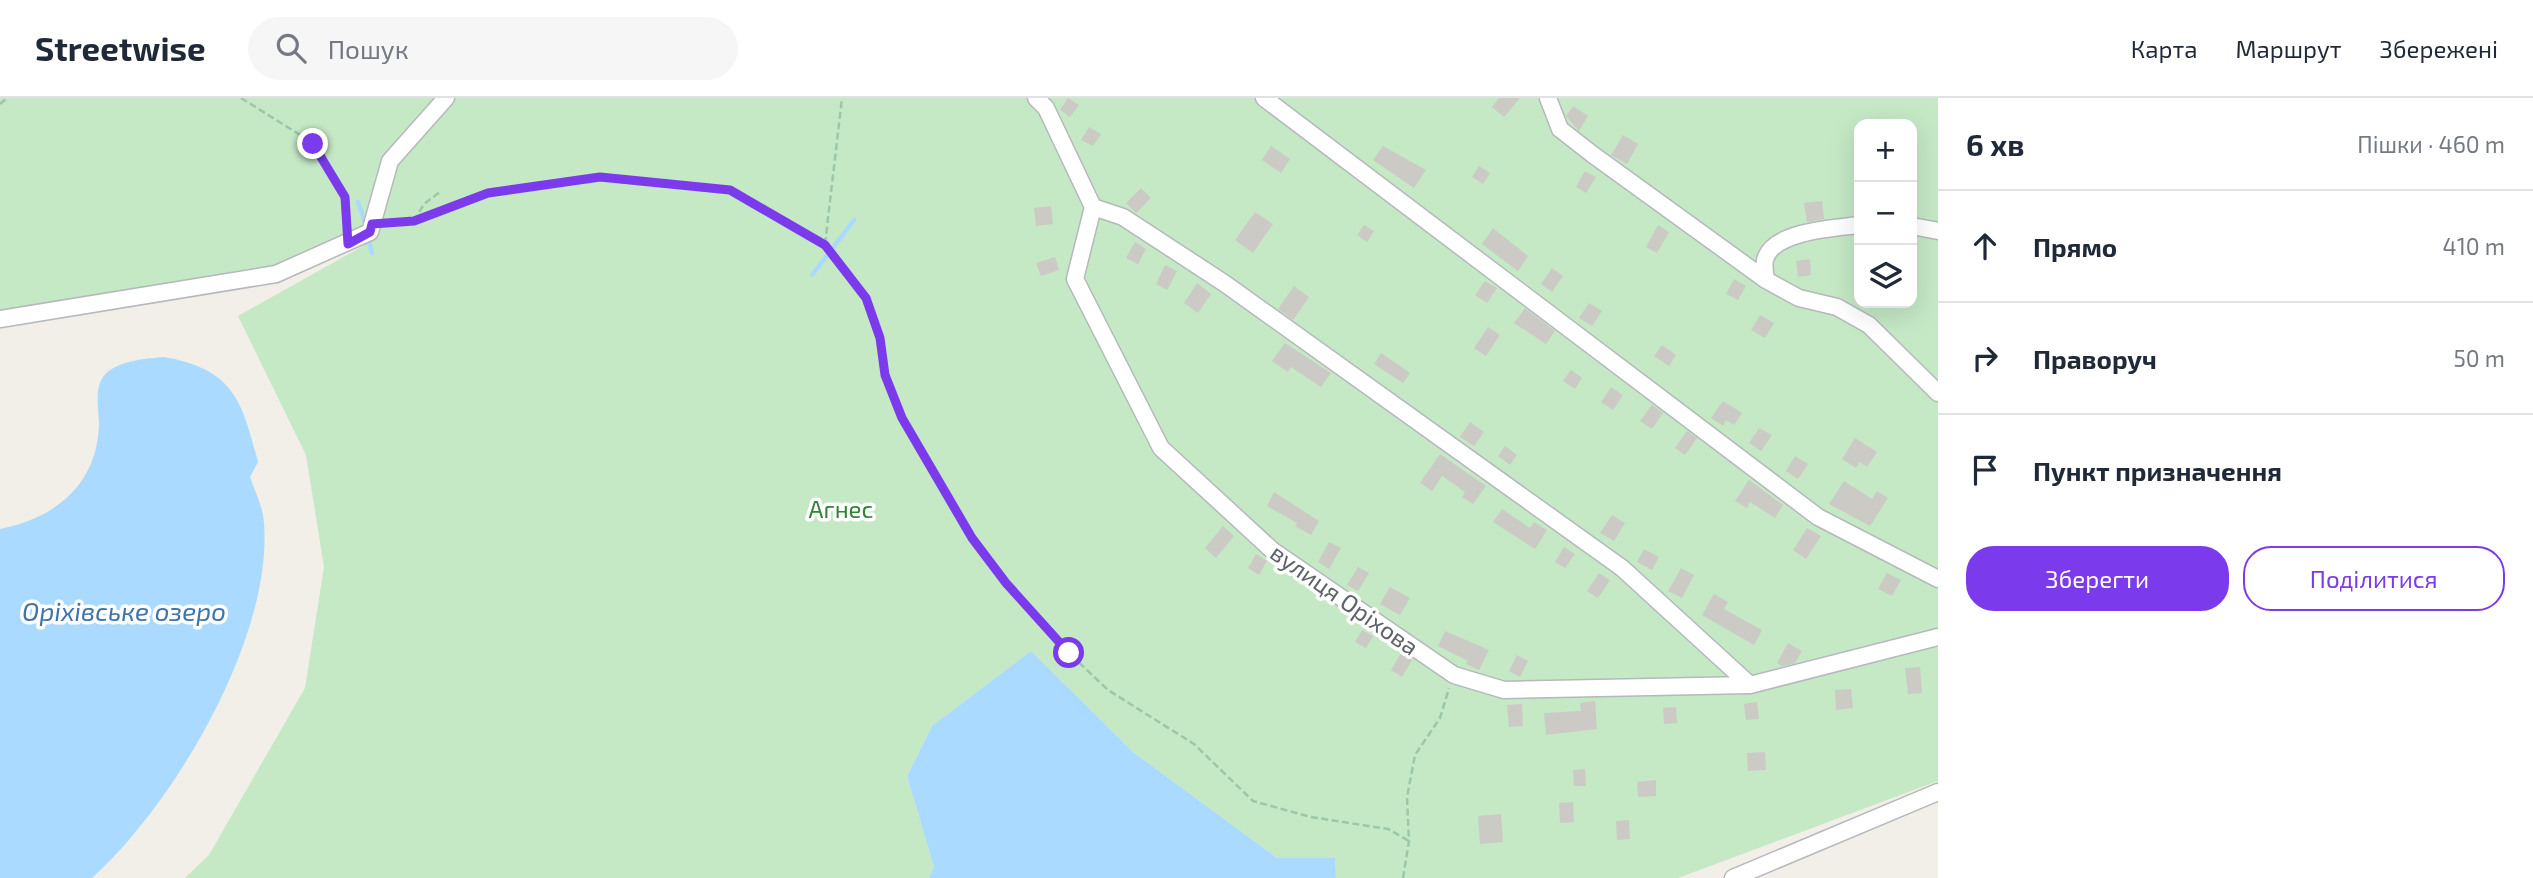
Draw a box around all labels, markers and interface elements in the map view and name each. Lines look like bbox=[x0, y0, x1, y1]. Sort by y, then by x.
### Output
search box bbox=[248, 17, 738, 80]
text: Streetwise bbox=[35, 28, 206, 68]
icon: search bbox=[272, 29, 310, 67]
text: Пошук bbox=[328, 33, 409, 64]
text: Карта bbox=[2131, 34, 2197, 63]
text: Маршрут bbox=[2235, 34, 2341, 63]
text: Збережені bbox=[2379, 34, 2498, 63]
map controls bbox=[1854, 119, 1917, 308]
button: + bbox=[1854, 119, 1917, 182]
text: 6 хв bbox=[1966, 126, 2024, 162]
route end bbox=[297, 128, 328, 159]
text: Пішки · 460 m bbox=[2357, 130, 2505, 158]
button: − bbox=[1854, 182, 1917, 245]
icon: ahead bbox=[1966, 227, 2004, 265]
text: Прямо bbox=[2033, 231, 2117, 262]
text: 410 m bbox=[2443, 232, 2505, 260]
button: layers bbox=[1854, 245, 1917, 308]
icon: right bbox=[1966, 339, 2004, 377]
text: Праворуч bbox=[2033, 343, 2157, 374]
text: 50 m bbox=[2454, 344, 2505, 372]
icon: arrive bbox=[1966, 451, 2004, 489]
text: Пункт призначення bbox=[2033, 455, 2282, 486]
park label: Агнес bbox=[809, 494, 873, 523]
street label: вулиця Оріхова bbox=[1265, 537, 1425, 662]
button: Зберегти bbox=[1966, 546, 2229, 611]
button: Поділитися bbox=[2243, 546, 2505, 611]
water label: Оріхівське озеро bbox=[22, 595, 226, 626]
route start bbox=[1053, 637, 1084, 668]

